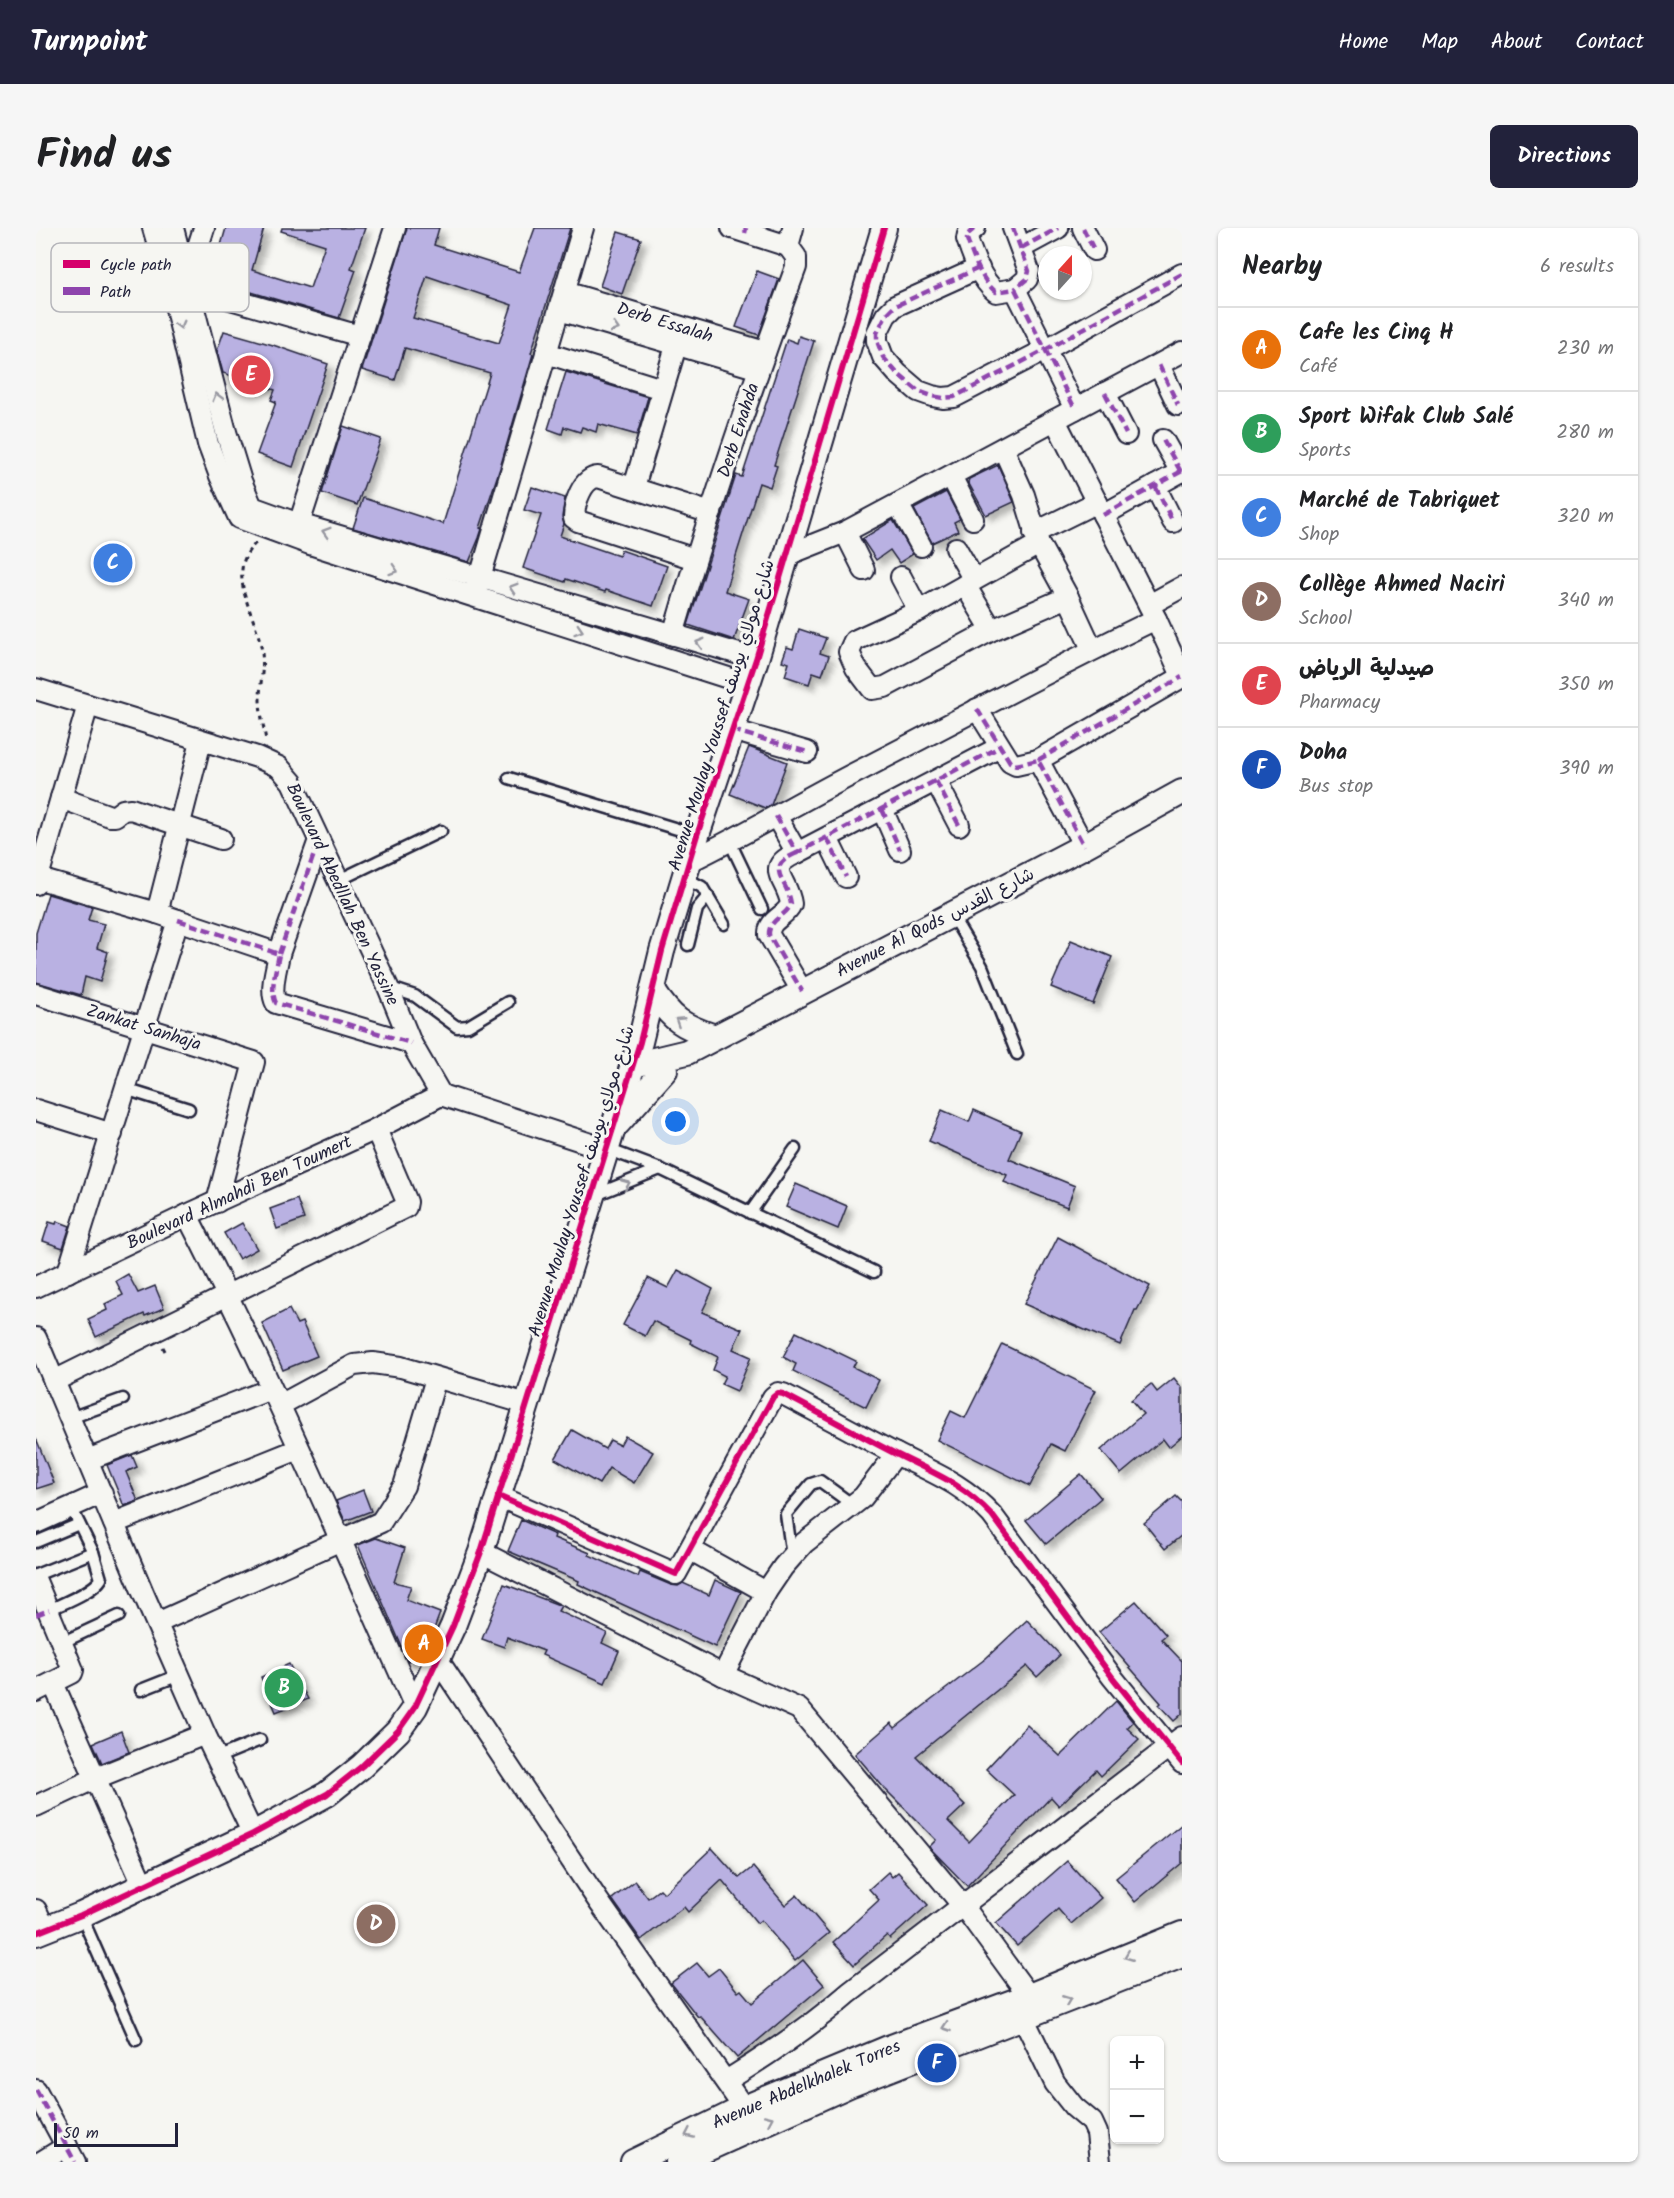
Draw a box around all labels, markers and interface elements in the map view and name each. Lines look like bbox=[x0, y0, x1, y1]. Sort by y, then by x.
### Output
text: Turnpoint bbox=[30, 20, 148, 65]
text: Home bbox=[1339, 26, 1388, 59]
text: Map bbox=[1421, 26, 1458, 59]
text: About bbox=[1491, 26, 1542, 59]
text: Contact bbox=[1575, 26, 1644, 59]
text: Find us bbox=[36, 123, 172, 190]
button: Directions bbox=[1490, 125, 1638, 188]
legend bbox=[51, 243, 249, 312]
north arrow bbox=[1038, 246, 1092, 300]
text: Nearby bbox=[1242, 246, 1322, 288]
text: 6 results bbox=[1540, 251, 1614, 283]
text: Cycle path bbox=[100, 253, 172, 278]
text: Path bbox=[100, 280, 131, 305]
street label: Derb Essalah bbox=[613, 295, 716, 352]
text: Cafe les Cinq H bbox=[1299, 316, 1454, 351]
one-way arrow bbox=[172, 320, 185, 330]
one-way arrow bbox=[609, 320, 620, 333]
text: A bbox=[1255, 333, 1268, 365]
text: 230 m bbox=[1557, 333, 1614, 365]
text: Café bbox=[1299, 351, 1337, 383]
pin: E bbox=[232, 352, 270, 398]
street label: Derb Enahda bbox=[710, 379, 768, 482]
one-way arrow bbox=[211, 392, 224, 402]
text: Sport Wifak Club Salé bbox=[1299, 400, 1513, 435]
text: B bbox=[1255, 417, 1268, 449]
text: 280 m bbox=[1556, 417, 1614, 449]
text: Sports bbox=[1299, 435, 1351, 467]
text: Marché de Tabriquet bbox=[1299, 484, 1500, 519]
text: C bbox=[1255, 501, 1268, 533]
text: 320 m bbox=[1557, 501, 1614, 533]
text: Shop bbox=[1299, 519, 1339, 551]
one-way arrow bbox=[321, 527, 332, 539]
pin: C bbox=[94, 540, 133, 586]
street label: Avenue Moulay Youssef شارع مولاي يوسف bbox=[661, 556, 784, 875]
one-way arrow bbox=[388, 563, 399, 575]
text: Collège Ahmed Naciri bbox=[1299, 568, 1505, 603]
one-way arrow bbox=[508, 583, 519, 595]
text: D bbox=[1255, 585, 1268, 617]
text: 340 m bbox=[1558, 585, 1614, 617]
text: School bbox=[1299, 603, 1352, 635]
one-way arrow bbox=[573, 623, 584, 635]
one-way arrow bbox=[695, 638, 706, 650]
text: صيدلية الرياض bbox=[1299, 652, 1434, 687]
text: E bbox=[1256, 669, 1267, 701]
text: 350 m bbox=[1558, 669, 1614, 701]
text: Pharmacy bbox=[1299, 687, 1380, 719]
text: Doha bbox=[1299, 736, 1347, 771]
text: F bbox=[1256, 753, 1267, 785]
text: 390 m bbox=[1559, 753, 1614, 785]
text: Bus stop bbox=[1299, 771, 1373, 803]
street label: Boulevard Abedllah Ben Yassine bbox=[277, 778, 406, 1011]
street label: Avenue Al Qods شارع القدس bbox=[831, 861, 1040, 986]
street label: Zankat Sanhaja bbox=[82, 997, 205, 1060]
one-way arrow bbox=[674, 1017, 685, 1028]
street label: Avenue Moulay Youssef شارع مولاي يوسف bbox=[521, 1022, 644, 1341]
your location bbox=[661, 1107, 690, 1136]
street label: Boulevard Almahdi Ben Toumert bbox=[122, 1128, 358, 1258]
one-way arrow bbox=[620, 1179, 631, 1191]
pin: A bbox=[404, 1622, 444, 1666]
pin: B bbox=[264, 1666, 304, 1710]
pin: D bbox=[356, 1902, 396, 1946]
one-way arrow bbox=[1123, 1949, 1134, 1961]
one-way arrow bbox=[1060, 1995, 1071, 2007]
one-way arrow bbox=[941, 2019, 952, 2032]
street label: Avenue Abdelkhalek Torres bbox=[708, 2032, 906, 2138]
map controls bbox=[1110, 2036, 1164, 2144]
button: + bbox=[1110, 2036, 1164, 2090]
pin: F bbox=[918, 2040, 956, 2086]
button: − bbox=[1110, 2090, 1164, 2144]
one-way arrow bbox=[762, 2115, 773, 2127]
scale bar bbox=[54, 2120, 178, 2148]
text: 50 m bbox=[63, 2121, 99, 2146]
one-way arrow bbox=[684, 2127, 695, 2139]

